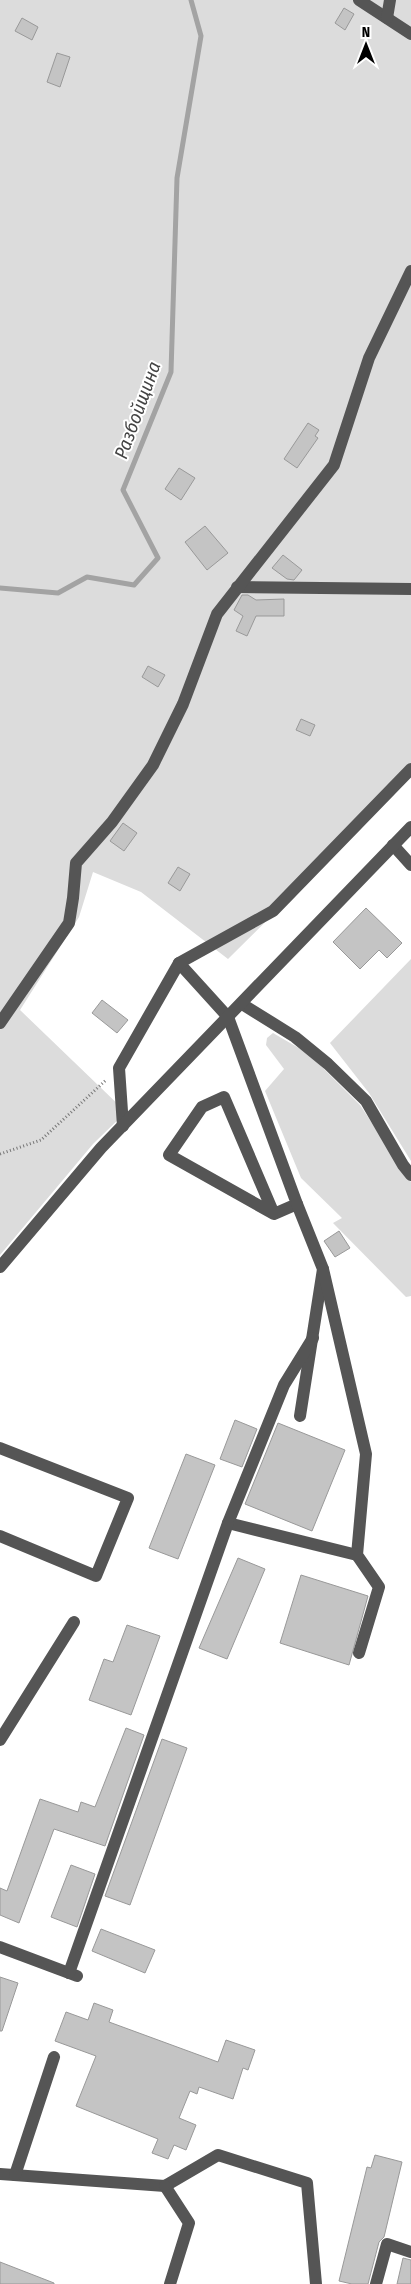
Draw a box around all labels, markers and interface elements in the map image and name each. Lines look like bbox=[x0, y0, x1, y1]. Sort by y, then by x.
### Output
north arrow bbox=[341, 20, 391, 70]
text: N bbox=[362, 24, 370, 41]
water label: Разбойщина bbox=[109, 358, 166, 462]

